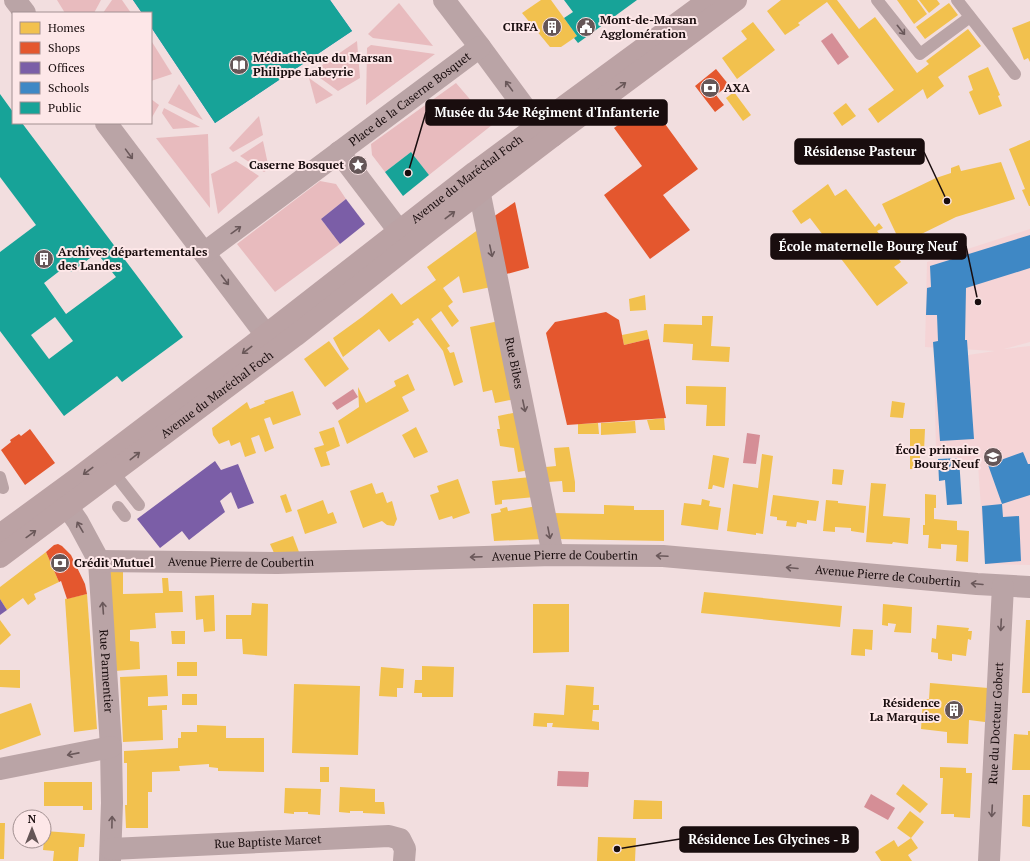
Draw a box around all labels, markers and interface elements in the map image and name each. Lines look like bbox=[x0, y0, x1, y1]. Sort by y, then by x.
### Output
legend bbox=[12, 12, 152, 124]
place label: Mont-de-Marsan Agglomération bbox=[600, 12, 697, 41]
building icon: CIRFA bbox=[541, 16, 563, 38]
public building icon: Mont-de-Marsan Agglomération bbox=[575, 16, 597, 38]
place label: CIRFA bbox=[503, 19, 538, 34]
text: Homes bbox=[48, 20, 85, 35]
one-way arrow bbox=[897, 25, 906, 36]
text: Shops bbox=[48, 40, 80, 55]
street label: Place de la Caserne Bosquet bbox=[346, 48, 474, 149]
place label: Médiathèque du Marsan Philippe Labeyrie bbox=[253, 50, 393, 79]
library icon: Médiathèque du Marsan Philippe Labeyrie bbox=[228, 54, 250, 76]
text: Offices bbox=[48, 60, 85, 75]
bank icon: AXA bbox=[699, 77, 721, 99]
text: Schools bbox=[48, 80, 89, 95]
place label: AXA bbox=[724, 80, 750, 95]
one-way arrow bbox=[505, 81, 513, 92]
one-way arrow bbox=[615, 82, 626, 91]
text: Public bbox=[48, 100, 82, 115]
callout: Musée du 34e Régiment d'Infanterie bbox=[426, 100, 667, 125]
text: Musée du 34e Régiment d'Infanterie bbox=[434, 103, 660, 121]
street label: Avenue du Maréchal Foch bbox=[408, 131, 526, 226]
callout: Résidense Pasteur bbox=[795, 139, 924, 164]
text: Résidense Pasteur bbox=[804, 142, 917, 160]
one-way arrow bbox=[125, 149, 133, 160]
place icon: Caserne Bosquet bbox=[347, 154, 369, 176]
place label: Caserne Bosquet bbox=[249, 157, 344, 172]
one-way arrow bbox=[444, 211, 455, 219]
one-way arrow bbox=[230, 226, 241, 234]
callout: École maternelle Bourg Neuf bbox=[771, 234, 966, 259]
text: École maternelle Bourg Neuf bbox=[779, 237, 958, 255]
place label: Archives départementales des Landes bbox=[58, 244, 208, 273]
one-way arrow bbox=[488, 244, 496, 257]
building icon: Archives départementales des Landes bbox=[33, 248, 55, 270]
one-way arrow bbox=[220, 275, 229, 286]
street label: Rue Bibes bbox=[502, 336, 527, 390]
one-way arrow bbox=[242, 345, 253, 354]
street label: Avenue du Maréchal Foch bbox=[157, 347, 276, 441]
one-way arrow bbox=[520, 399, 528, 412]
place label: École primaire Bourg Neuf bbox=[895, 442, 981, 471]
school or university icon: École primaire Bourg Neuf bbox=[982, 446, 1004, 468]
one-way arrow bbox=[130, 452, 141, 460]
one-way arrow bbox=[82, 466, 93, 475]
one-way arrow bbox=[76, 521, 84, 533]
one-way arrow bbox=[545, 526, 553, 539]
one-way arrow bbox=[26, 530, 37, 538]
street label: Avenue Pierre de Coubertin bbox=[492, 547, 638, 564]
bank icon: Crédit Mutuel bbox=[49, 552, 71, 574]
one-way arrow bbox=[470, 553, 483, 561]
one-way arrow bbox=[656, 553, 669, 560]
street label: Avenue Pierre de Coubertin bbox=[168, 554, 314, 570]
place label: Crédit Mutuel bbox=[74, 555, 154, 570]
street label: Avenue Pierre de Coubertin bbox=[814, 562, 962, 590]
one-way arrow bbox=[786, 564, 799, 571]
one-way arrow bbox=[971, 580, 984, 588]
one-way arrow bbox=[99, 602, 106, 615]
one-way arrow bbox=[997, 618, 1005, 631]
street label: Rue Parmentier bbox=[96, 629, 117, 714]
street label: Rue du Docteur Gobert bbox=[985, 661, 1006, 785]
place label: Résidence La Marquise bbox=[870, 695, 941, 724]
building icon: Résidence La Marquise bbox=[943, 699, 965, 721]
one-way arrow bbox=[67, 751, 80, 759]
one-way arrow bbox=[988, 804, 995, 817]
north arrow bbox=[12, 809, 52, 849]
text: N bbox=[28, 812, 37, 826]
one-way arrow bbox=[108, 816, 116, 829]
callout: Résidence Les Glycines - B bbox=[680, 827, 858, 852]
text: Résidence Les Glycines - B bbox=[688, 830, 850, 848]
street label: Rue Baptiste Marcet bbox=[214, 831, 322, 851]

